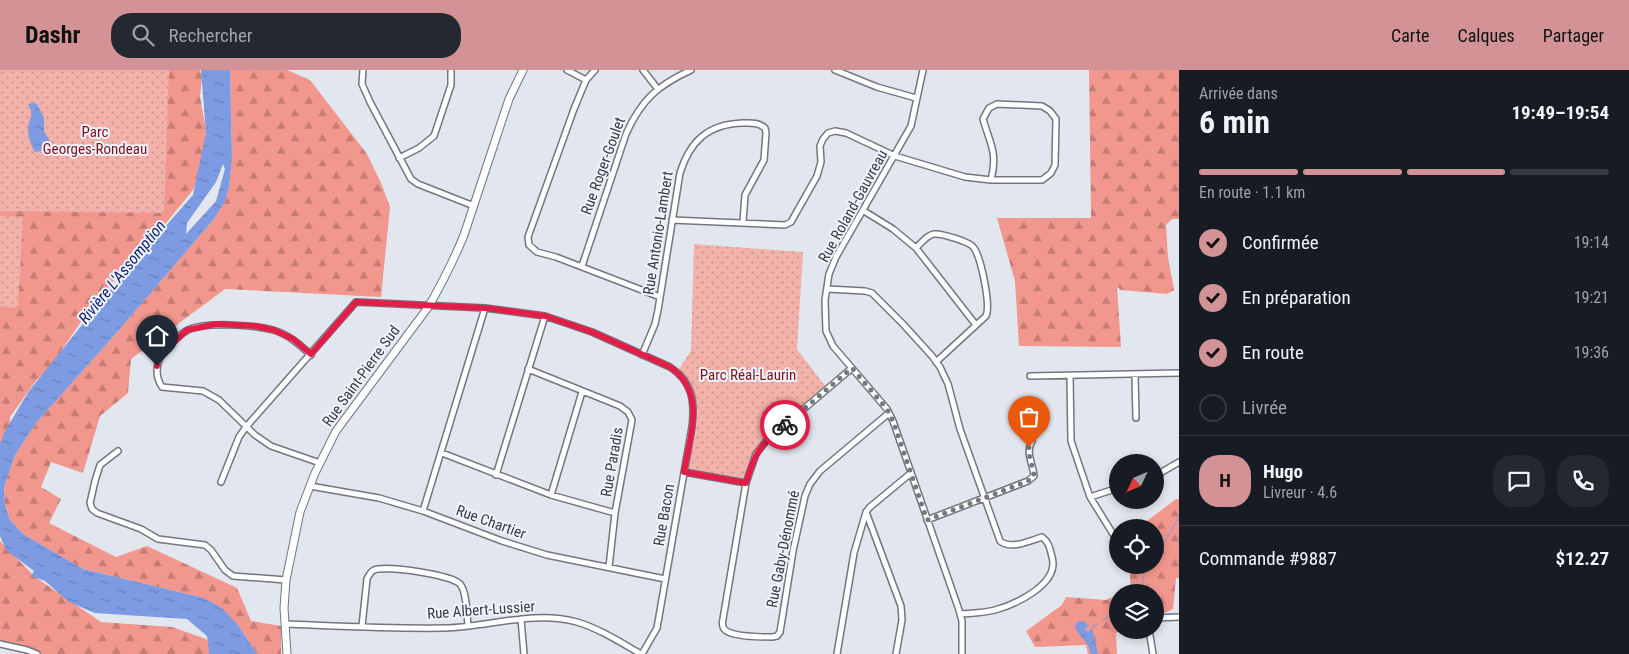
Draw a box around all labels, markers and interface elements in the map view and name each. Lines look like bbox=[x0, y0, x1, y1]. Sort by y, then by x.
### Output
search box bbox=[111, 13, 461, 58]
text: Dashr bbox=[25, 21, 81, 49]
icon: search bbox=[129, 21, 157, 49]
text: Rechercher bbox=[169, 24, 253, 47]
text: Carte bbox=[1391, 25, 1430, 46]
text: Calques bbox=[1458, 25, 1515, 46]
text: Partager bbox=[1543, 25, 1604, 46]
text: Arrivée dans bbox=[1199, 84, 1278, 103]
text: 19:49–19:54 bbox=[1511, 101, 1609, 124]
text: 6 min bbox=[1199, 103, 1270, 141]
street label: Rue Roger-Goulet bbox=[577, 115, 629, 217]
park label: Parc Georges-Rondeau bbox=[43, 123, 147, 158]
street label: Rue Roland-Gauvreau bbox=[815, 147, 891, 265]
street label: Rue Antonio-Lambert bbox=[639, 170, 677, 296]
text: En route · 1.1 km bbox=[1199, 183, 1305, 202]
water label: Rivière L'Assomption bbox=[74, 216, 170, 328]
icon: check bbox=[1199, 229, 1227, 257]
text: Confirmée bbox=[1242, 231, 1319, 254]
text: 19:14 bbox=[1574, 233, 1609, 252]
icon: check bbox=[1199, 284, 1227, 312]
text: En préparation bbox=[1242, 286, 1351, 309]
text: 19:21 bbox=[1574, 288, 1609, 307]
pin bbox=[136, 315, 178, 366]
icon: home bbox=[143, 322, 171, 350]
street label: Rue Saint-Pierre Sud bbox=[318, 322, 404, 430]
icon: check bbox=[1199, 339, 1227, 367]
text: En route bbox=[1242, 341, 1304, 364]
text: 19:36 bbox=[1574, 343, 1609, 362]
park label: Parc Réal-Laurin bbox=[700, 366, 796, 384]
pin bbox=[1008, 396, 1050, 447]
text: Livrée bbox=[1242, 396, 1287, 419]
courier bbox=[760, 400, 810, 450]
icon: bag bbox=[1015, 403, 1043, 431]
icon: bike bbox=[771, 411, 799, 439]
street label: Rue Paradis bbox=[597, 426, 627, 498]
north arrow bbox=[1109, 454, 1164, 509]
map controls bbox=[1109, 454, 1164, 639]
button: chat bbox=[1493, 455, 1545, 507]
button: phone bbox=[1557, 455, 1609, 507]
text: Hugo bbox=[1263, 460, 1303, 483]
text: H bbox=[1219, 469, 1231, 492]
street label: Rue Bacon bbox=[650, 483, 678, 547]
text: Livreur · 4.6 bbox=[1263, 483, 1337, 502]
street label: Rue Gaby-Dénommé bbox=[763, 489, 803, 609]
street label: Rue Chartier bbox=[454, 501, 529, 543]
button: locate bbox=[1109, 519, 1164, 574]
text: Commande #9887 bbox=[1199, 547, 1337, 570]
text: $12.27 bbox=[1555, 547, 1609, 570]
button: layers bbox=[1109, 584, 1164, 639]
street label: Rue Albert-Lussier bbox=[426, 597, 536, 623]

